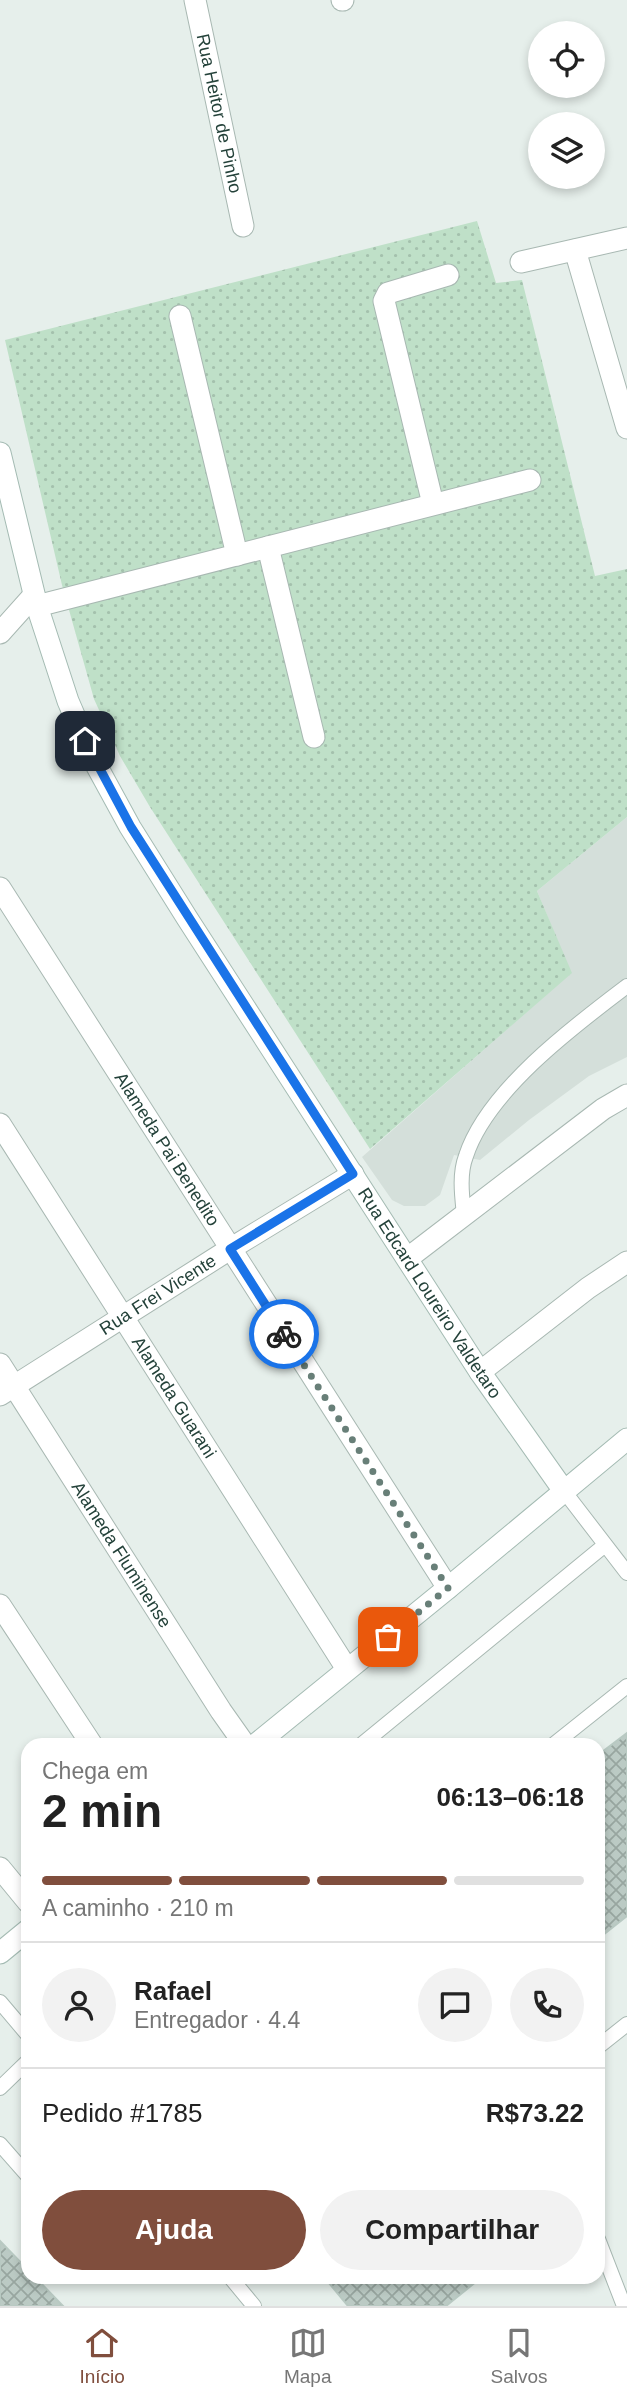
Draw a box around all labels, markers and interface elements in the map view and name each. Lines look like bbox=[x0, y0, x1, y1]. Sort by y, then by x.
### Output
map controls bbox=[528, 21, 605, 189]
button: locate bbox=[528, 21, 605, 98]
street label: Rua Heitor de Pinho bbox=[192, 32, 246, 195]
button: layers bbox=[528, 112, 605, 189]
pin bbox=[55, 711, 115, 771]
icon: home bbox=[66, 722, 104, 760]
street label: Alameda Pai Benedito bbox=[111, 1069, 224, 1230]
street label: Rua Edcard Loureiro Valdetaro bbox=[354, 1184, 505, 1402]
street label: Rua Frei Vicente bbox=[96, 1250, 220, 1339]
courier bbox=[249, 1299, 319, 1369]
icon: bike bbox=[265, 1315, 303, 1353]
street label: Alameda Guarani bbox=[128, 1333, 220, 1462]
street label: Alameda Fluminense bbox=[68, 1478, 175, 1631]
pin bbox=[358, 1607, 418, 1667]
icon: bag bbox=[369, 1618, 407, 1656]
text: Chega em bbox=[42, 1758, 148, 1784]
text: 06:13–06:18 bbox=[437, 1782, 584, 1812]
text: 2 min bbox=[42, 1785, 162, 1837]
text: A caminho · 210 m bbox=[42, 1895, 234, 1921]
button: person bbox=[42, 1968, 116, 2042]
button: chat bbox=[418, 1968, 492, 2042]
button: phone bbox=[510, 1968, 584, 2042]
text: Rafael bbox=[134, 1976, 212, 2006]
text: Entregador · 4.4 bbox=[134, 2007, 300, 2033]
text: Pedido #1785 bbox=[42, 2098, 202, 2128]
text: R$73.22 bbox=[486, 2098, 584, 2128]
button: Ajuda bbox=[42, 2190, 306, 2270]
button: Compartilhar bbox=[320, 2190, 584, 2270]
tab: Início bbox=[80, 2324, 125, 2388]
tab: Mapa bbox=[284, 2324, 331, 2388]
tab: Salvos bbox=[490, 2324, 547, 2388]

